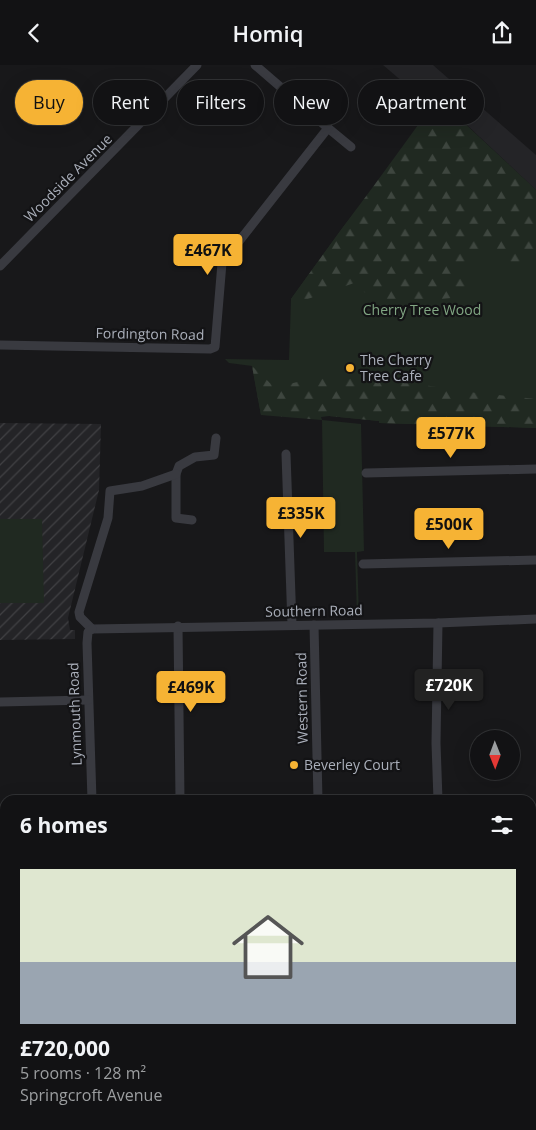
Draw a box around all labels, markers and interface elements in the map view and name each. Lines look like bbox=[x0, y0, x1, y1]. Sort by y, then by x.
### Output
text: Homiq bbox=[233, 18, 303, 48]
icon: back bbox=[20, 19, 48, 47]
icon: share bbox=[488, 19, 516, 47]
chip: Buy bbox=[15, 80, 83, 125]
chip: Rent bbox=[93, 80, 167, 125]
chip: Filters bbox=[177, 80, 264, 125]
chip: New bbox=[274, 80, 348, 125]
chip: Apartment bbox=[358, 80, 484, 125]
street label: Woodside Avenue bbox=[19, 129, 116, 226]
pin: £467K bbox=[173, 233, 243, 276]
text: £467K bbox=[184, 239, 232, 261]
park label: Cherry Tree Wood bbox=[363, 300, 481, 319]
street label: Fordington Road bbox=[95, 323, 205, 344]
place label: The Cherry Tree Cafe bbox=[360, 350, 433, 385]
marker: The Cherry Tree Cafe bbox=[344, 362, 356, 374]
pin: £577K bbox=[416, 417, 486, 459]
text: £577K bbox=[427, 422, 475, 444]
pin: £335K bbox=[266, 497, 336, 539]
text: £335K bbox=[277, 502, 325, 524]
pin: £500K bbox=[414, 507, 484, 550]
text: £500K bbox=[425, 513, 473, 535]
street label: Southern Road bbox=[265, 600, 363, 621]
street label: Western Road bbox=[291, 652, 312, 744]
street label: Lynmouth Road bbox=[63, 662, 86, 766]
pin: £720K bbox=[414, 669, 484, 711]
pin: £469K bbox=[156, 671, 226, 713]
text: £720K bbox=[425, 674, 473, 696]
text: £469K bbox=[167, 676, 215, 698]
north arrow bbox=[470, 730, 520, 780]
map controls bbox=[470, 730, 520, 780]
place label: Beverley Court bbox=[304, 755, 400, 774]
marker: Beverley Court bbox=[288, 759, 300, 771]
text: 6 homes bbox=[20, 811, 108, 839]
icon: filters bbox=[488, 811, 516, 839]
icon: home bbox=[223, 902, 313, 992]
text: £720,000 bbox=[20, 1034, 110, 1062]
text: 5 rooms · 128 m² bbox=[20, 1062, 146, 1084]
text: Springcroft Avenue bbox=[20, 1084, 162, 1106]

